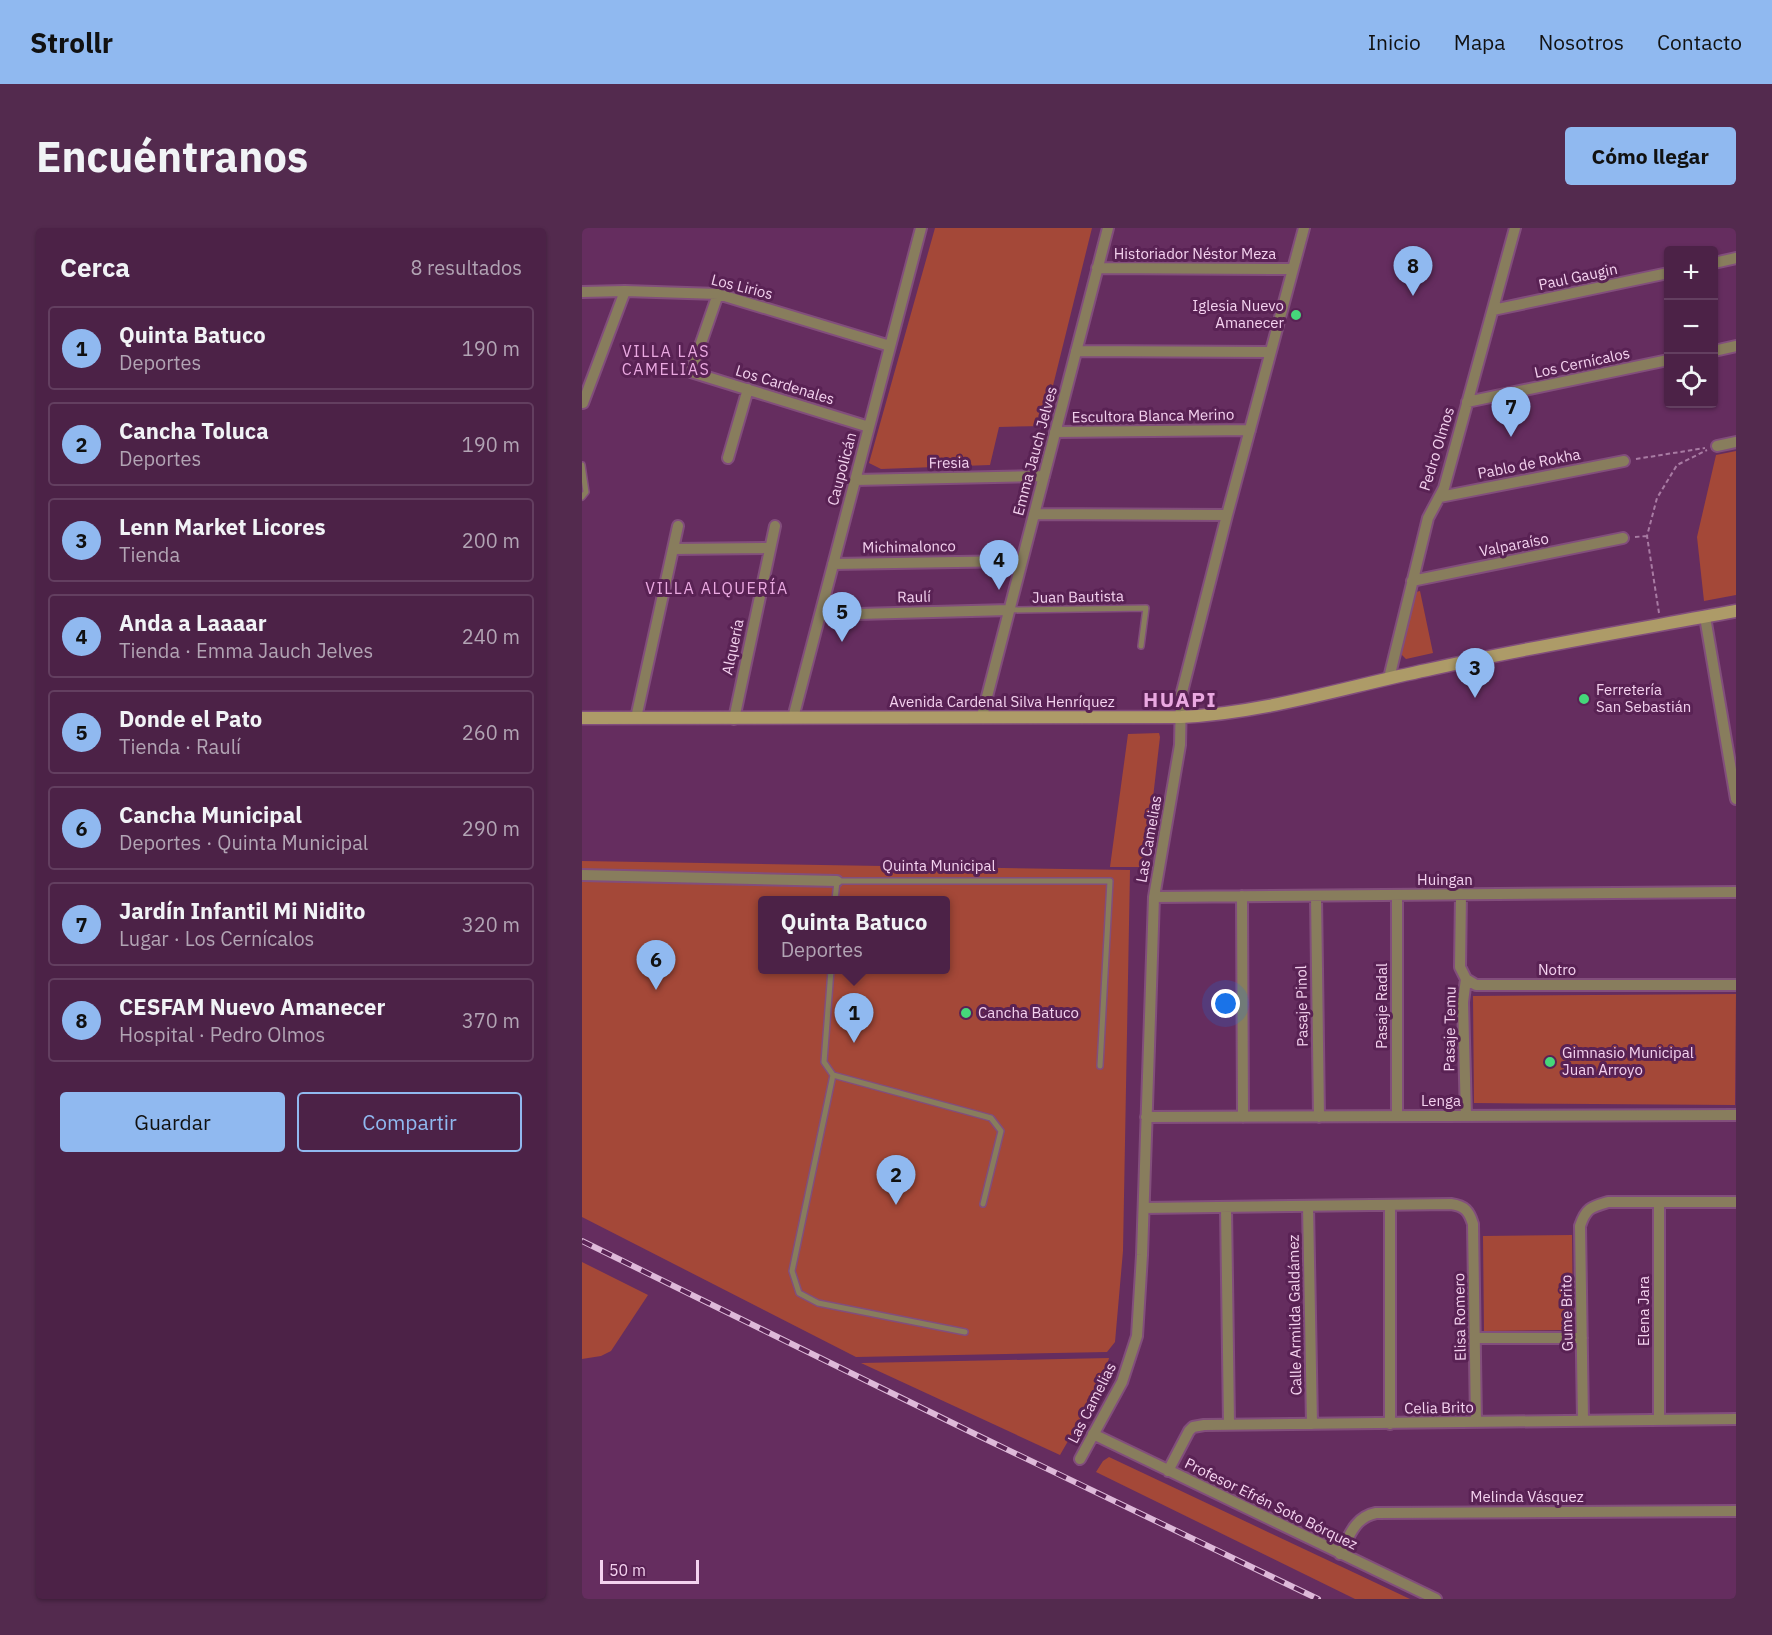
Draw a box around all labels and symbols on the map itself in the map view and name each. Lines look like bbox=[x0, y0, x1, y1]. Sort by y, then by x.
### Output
street label: Historiador Néstor Meza bbox=[1114, 244, 1276, 263]
pin: 8 bbox=[1394, 247, 1432, 296]
street label: Paul Gaugin bbox=[1537, 259, 1619, 294]
street label: Los Lirios bbox=[709, 270, 775, 303]
place label: Iglesia Nuevo Amanecer bbox=[1192, 296, 1284, 332]
marker: Iglesia Nuevo Amanecer bbox=[1289, 308, 1303, 322]
district label: VILLA LAS CAMELIAS bbox=[622, 341, 710, 379]
street label: Los Cernícalos bbox=[1532, 343, 1631, 382]
street label: Los Cardenales bbox=[733, 360, 837, 409]
street label: Emma Jauch Jelves bbox=[1008, 384, 1061, 518]
pin: 7 bbox=[1492, 388, 1530, 437]
street label: Escultora Blanca Merino bbox=[1071, 405, 1235, 426]
street label: Pedro Olmos bbox=[1415, 405, 1458, 493]
street label: Caupolicán bbox=[823, 430, 860, 507]
street label: Pablo de Rokha bbox=[1476, 444, 1582, 483]
street label: Fresia bbox=[928, 453, 970, 472]
street label: Valparaíso bbox=[1478, 528, 1550, 561]
street label: Michimalonco bbox=[862, 536, 956, 557]
pin: 4 bbox=[980, 540, 1018, 590]
district label: VILLA ALQUERÍA bbox=[645, 577, 789, 598]
street label: Juan Bautista bbox=[1032, 586, 1124, 607]
street label: Raulí bbox=[897, 587, 931, 606]
pin: 5 bbox=[822, 592, 862, 642]
street label: Alquería bbox=[717, 617, 748, 676]
pin: 3 bbox=[1456, 648, 1494, 698]
place label: Ferretería San Sebastián bbox=[1596, 680, 1691, 716]
district label: HUAPI bbox=[1143, 685, 1217, 713]
street label: Avenida Cardenal Silva Henríquez bbox=[889, 692, 1115, 711]
marker: Ferretería San Sebastián bbox=[1577, 692, 1591, 706]
street label: Las Camelias bbox=[1131, 794, 1166, 884]
street label: Quinta Municipal bbox=[882, 856, 996, 875]
street label: Huingan bbox=[1417, 870, 1473, 889]
pin: 6 bbox=[636, 940, 676, 990]
street label: Notro bbox=[1538, 960, 1576, 979]
street label: Pasaje Radal bbox=[1372, 963, 1391, 1049]
street label: Pasaje Pinol bbox=[1291, 965, 1312, 1047]
street label: Pasaje Temu bbox=[1439, 986, 1460, 1072]
your location bbox=[1211, 989, 1240, 1018]
pin: 1 bbox=[834, 994, 874, 1043]
place label: Cancha Batuco bbox=[978, 1003, 1079, 1022]
marker: Cancha Batuco bbox=[959, 1006, 973, 1020]
place label: Gimnasio Municipal Juan Arroyo bbox=[1562, 1043, 1694, 1079]
marker: Gimnasio Municipal Juan Arroyo bbox=[1543, 1055, 1557, 1069]
street label: Lenga bbox=[1421, 1091, 1461, 1110]
pin: 2 bbox=[876, 1156, 916, 1205]
street label: Calle Armilda Galdámez bbox=[1284, 1234, 1305, 1396]
street label: Elisa Romero bbox=[1449, 1273, 1470, 1361]
street label: Gume Brito bbox=[1556, 1275, 1577, 1351]
street label: Elena Jara bbox=[1634, 1276, 1653, 1346]
street label: Las Camelias bbox=[1063, 1359, 1120, 1446]
street label: Celia Brito bbox=[1404, 1397, 1474, 1418]
street label: Profesor Efrén Soto Bórquez bbox=[1182, 1453, 1361, 1554]
street label: Melinda Vásquez bbox=[1470, 1487, 1584, 1506]
scale bar bbox=[600, 1557, 699, 1584]

